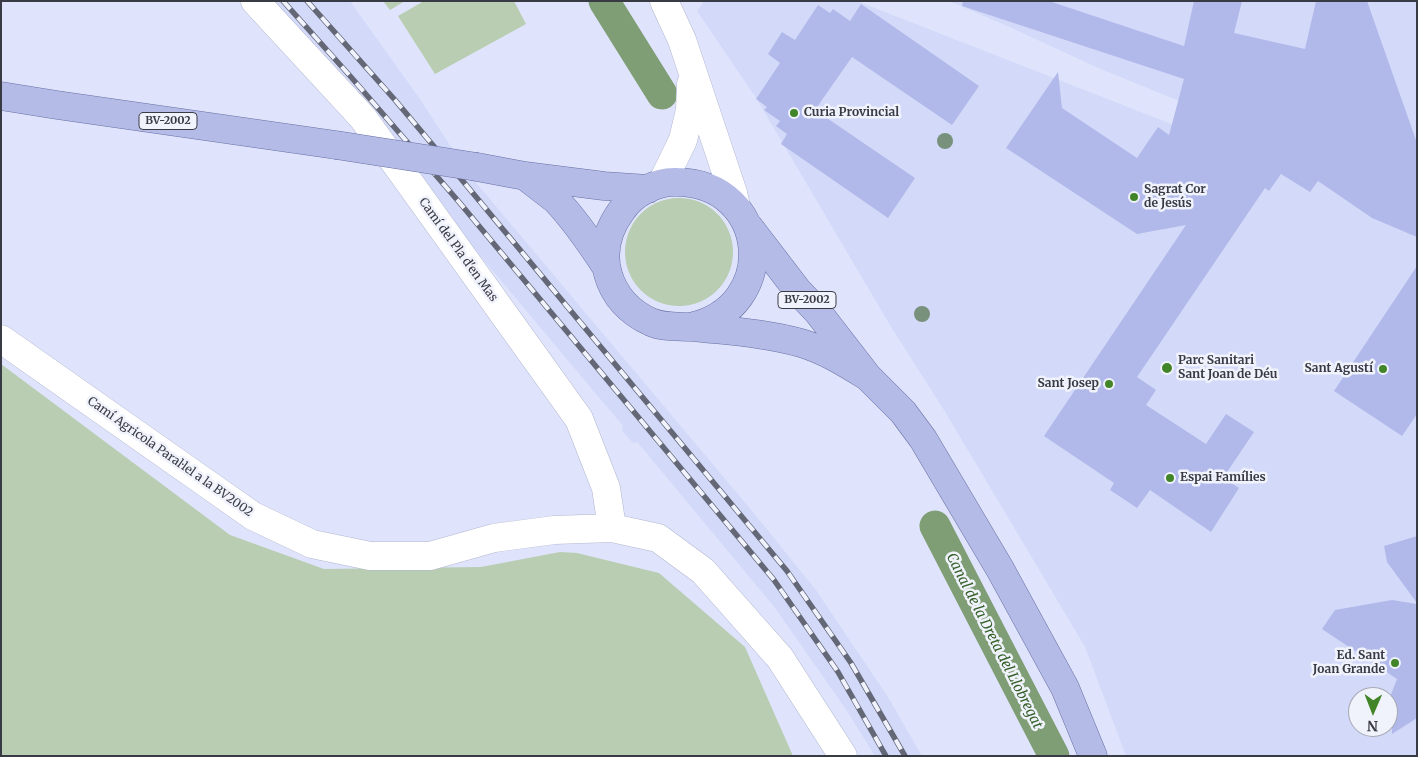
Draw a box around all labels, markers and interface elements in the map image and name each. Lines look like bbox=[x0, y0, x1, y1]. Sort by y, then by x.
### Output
place label: Curia Provincial bbox=[804, 106, 899, 120]
marker: Curia Provincial bbox=[788, 107, 800, 119]
road number: BV-2002 bbox=[139, 112, 197, 130]
place label: Sagrat Cor de Jesús bbox=[1144, 183, 1206, 211]
marker: Sagrat Cor de Jesús bbox=[1128, 191, 1140, 203]
street label: Camí del Pla d'en Mas bbox=[416, 195, 500, 305]
road number: BV-2002 bbox=[778, 292, 836, 308]
place label: Parc Sanitari Sant Joan de Déu bbox=[1178, 354, 1277, 382]
marker: Parc Sanitari Sant Joan de Déu bbox=[1160, 361, 1174, 375]
place label: Sant Agustí bbox=[1304, 362, 1373, 376]
marker: Sant Agustí bbox=[1377, 363, 1389, 375]
place label: Sant Josep bbox=[1037, 377, 1099, 391]
marker: Sant Josep bbox=[1103, 378, 1115, 390]
street label: Camí Agricola Paral·lel a la BV2002 bbox=[85, 394, 255, 520]
place label: Espai Famílies bbox=[1180, 471, 1266, 485]
marker: Espai Famílies bbox=[1164, 472, 1176, 484]
water label: Canal de la Dreta del Llobregat bbox=[942, 551, 1046, 731]
place label: Ed. Sant Joan Grande bbox=[1313, 649, 1385, 677]
marker: Ed. Sant Joan Grande bbox=[1389, 657, 1401, 669]
north arrow bbox=[1348, 687, 1398, 737]
text: N bbox=[1367, 717, 1378, 735]

